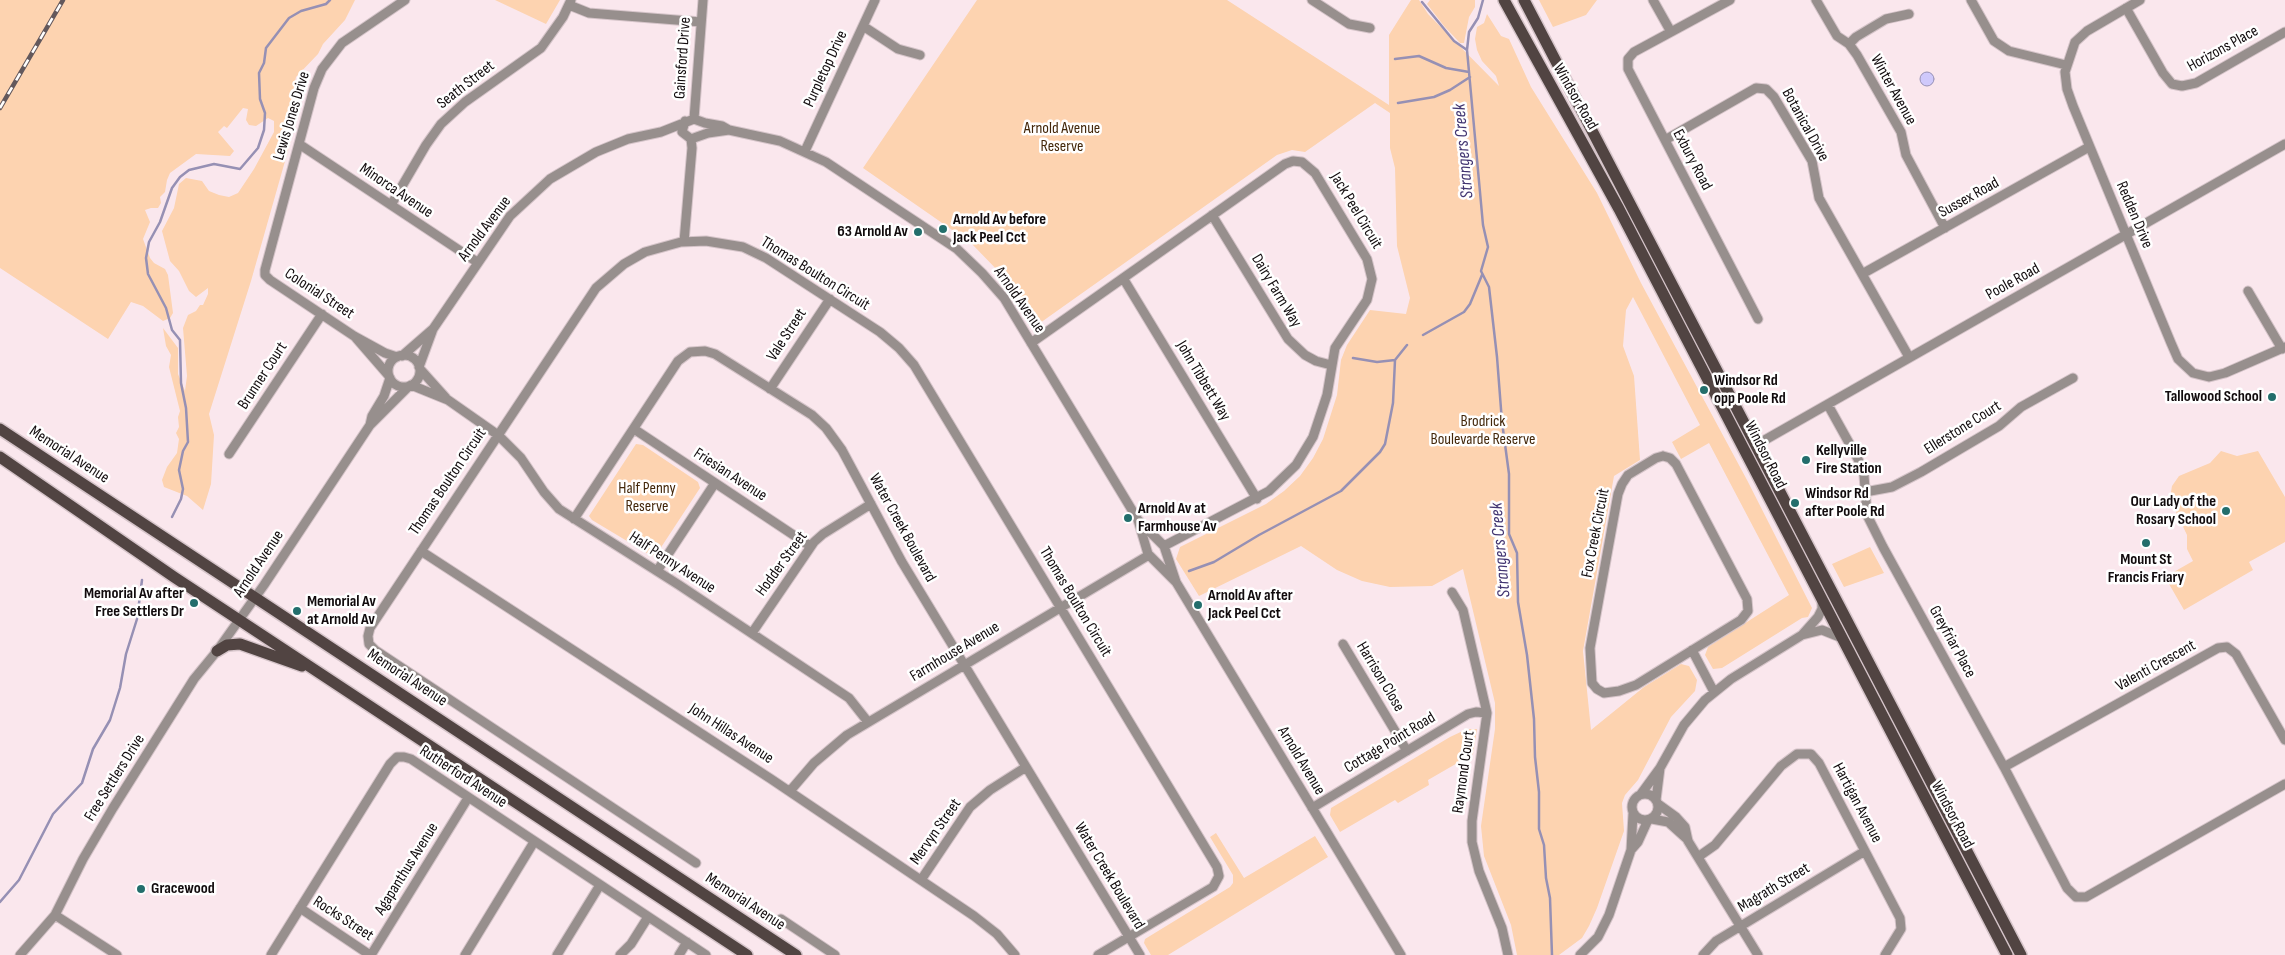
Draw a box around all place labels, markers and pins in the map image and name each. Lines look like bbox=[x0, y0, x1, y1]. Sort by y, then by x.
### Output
place label: Arnold Av before Jack Peel Cct bbox=[953, 210, 1046, 248]
place label: 63 Arnold Av bbox=[837, 222, 908, 242]
marker: Arnold Av before Jack Peel Cct bbox=[937, 223, 949, 235]
marker: 63 Arnold Av bbox=[912, 226, 924, 238]
place label: Windsor Rd opp Poole Rd bbox=[1714, 371, 1786, 409]
marker: Windsor Rd opp Poole Rd bbox=[1698, 384, 1710, 396]
place label: Tallowood School bbox=[2165, 387, 2262, 407]
marker: Tallowood School bbox=[2266, 391, 2278, 403]
place label: Kellyville Fire Station bbox=[1816, 441, 1882, 479]
marker: Kellyville Fire Station bbox=[1800, 454, 1812, 466]
place label: Windsor Rd after Poole Rd bbox=[1805, 484, 1885, 522]
place label: Our Lady of the Rosary School bbox=[2131, 492, 2216, 530]
marker: Windsor Rd after Poole Rd bbox=[1789, 497, 1801, 509]
place label: Arnold Av at Farmhouse Av bbox=[1138, 499, 1217, 537]
marker: Our Lady of the Rosary School bbox=[2220, 505, 2232, 517]
marker: Arnold Av at Farmhouse Av bbox=[1122, 512, 1134, 524]
marker: Mount St Francis Friary bbox=[2140, 537, 2152, 549]
place label: Mount St Francis Friary bbox=[2108, 550, 2184, 588]
place label: Memorial Av after Free Settlers Dr bbox=[84, 584, 184, 622]
place label: Arnold Av after Jack Peel Cct bbox=[1208, 586, 1293, 624]
place label: Memorial Av at Arnold Av bbox=[307, 592, 376, 630]
marker: Memorial Av after Free Settlers Dr bbox=[188, 597, 200, 609]
marker: Arnold Av after Jack Peel Cct bbox=[1192, 599, 1204, 611]
marker: Memorial Av at Arnold Av bbox=[291, 605, 303, 617]
place label: Gracewood bbox=[151, 879, 215, 899]
marker: Gracewood bbox=[135, 883, 147, 895]

